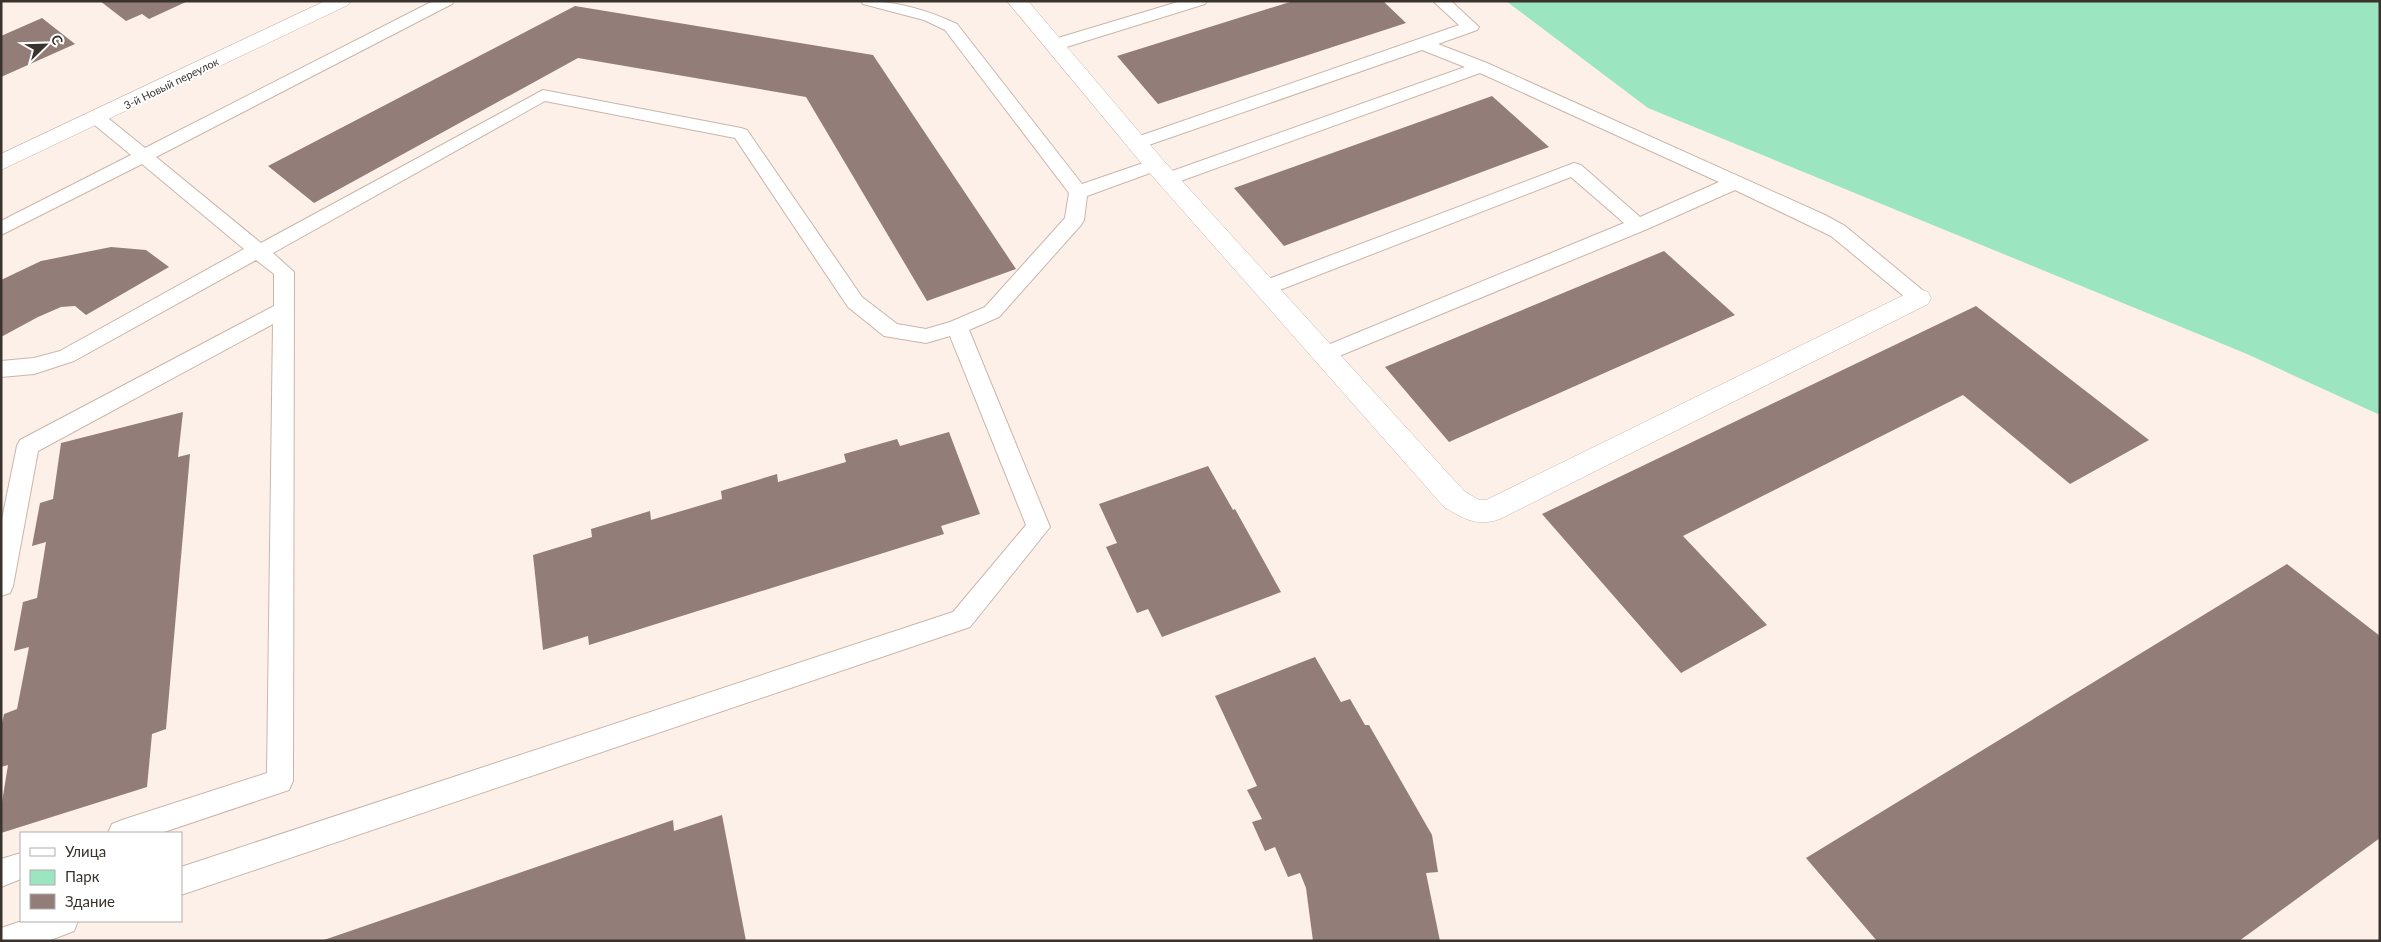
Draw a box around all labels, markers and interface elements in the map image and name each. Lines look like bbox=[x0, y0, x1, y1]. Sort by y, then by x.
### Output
north arrow bbox=[20, 20, 70, 70]
text: С bbox=[48, 32, 67, 48]
street label: 3-й Новый переулок bbox=[121, 54, 221, 112]
legend bbox=[20, 832, 182, 922]
text: Улица bbox=[65, 842, 106, 860]
text: Парк bbox=[65, 867, 100, 885]
text: Здание bbox=[65, 892, 115, 910]

